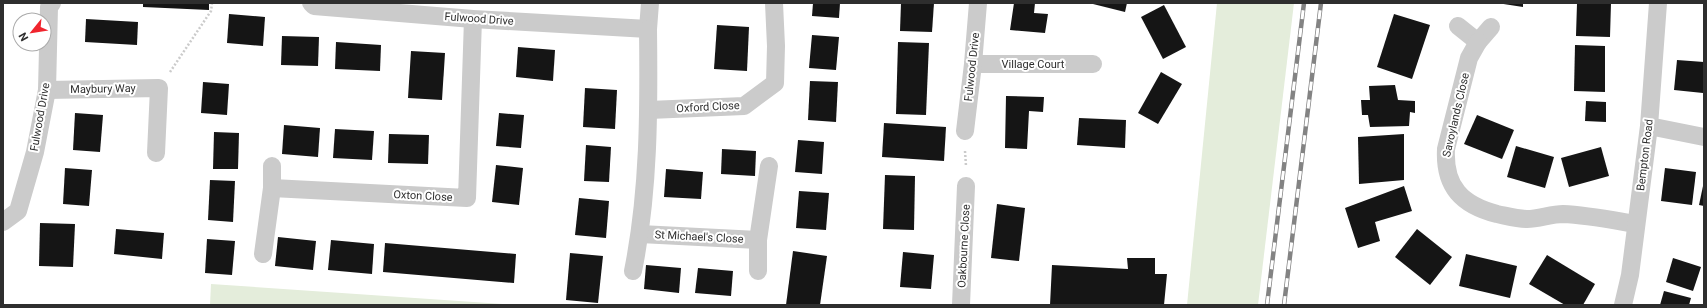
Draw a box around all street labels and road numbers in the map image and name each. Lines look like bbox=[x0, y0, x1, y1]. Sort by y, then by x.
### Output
street label: Fulwood Drive bbox=[444, 10, 514, 28]
street label: Fulwood Drive bbox=[962, 32, 982, 102]
street label: Village Court bbox=[1002, 58, 1065, 71]
street label: Savoylands Close bbox=[1440, 71, 1472, 158]
street label: Fulwood Drive bbox=[28, 82, 52, 152]
street label: Maybury Way bbox=[70, 82, 137, 96]
street label: Oxford Close bbox=[676, 99, 740, 115]
street label: Bempton Road bbox=[1634, 118, 1656, 192]
street label: Oxton Close bbox=[393, 188, 453, 204]
street label: Oakbourne Close bbox=[955, 204, 973, 288]
street label: St Michael's Close bbox=[654, 228, 744, 246]

